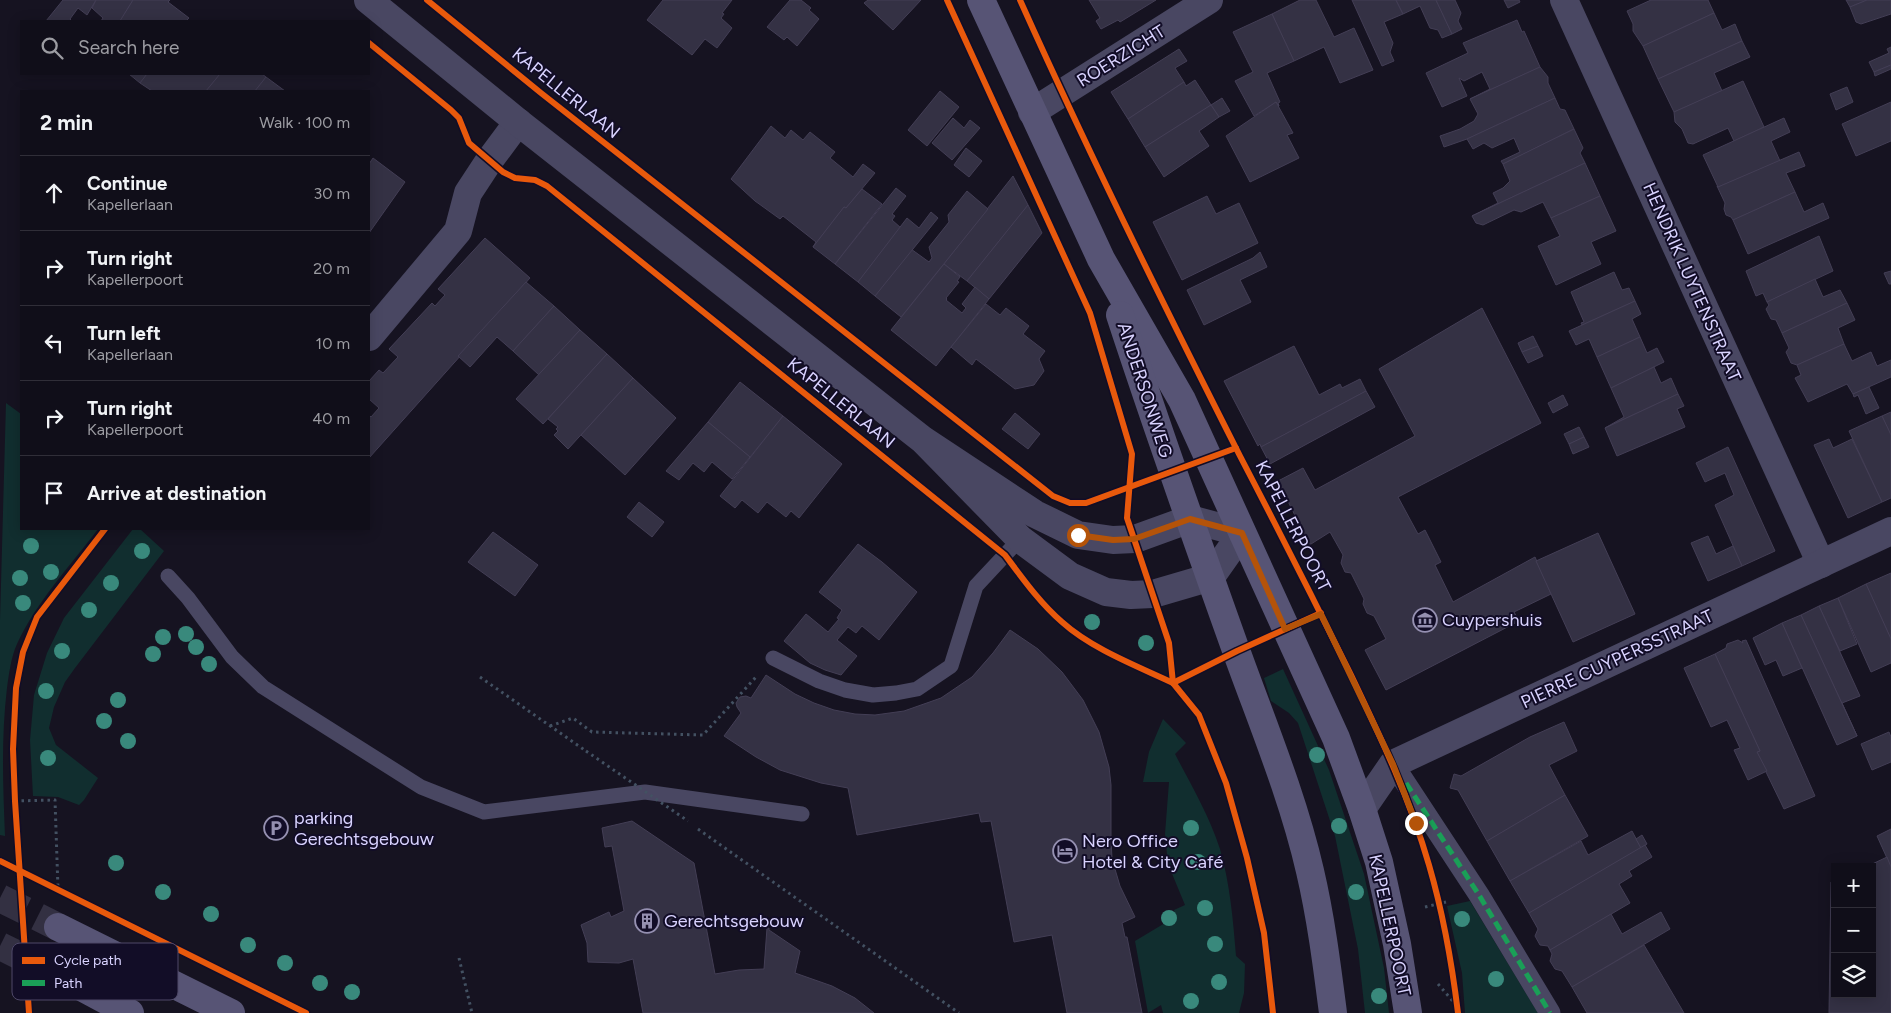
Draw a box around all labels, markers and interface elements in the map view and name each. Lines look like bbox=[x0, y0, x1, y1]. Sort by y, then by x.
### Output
search box bbox=[20, 20, 370, 75]
street label: ROERZICHT bbox=[1073, 20, 1169, 92]
icon: search bbox=[38, 34, 66, 62]
text: Search here bbox=[78, 36, 180, 59]
street label: KAPELLERLAAN bbox=[508, 43, 624, 143]
text: 2 min bbox=[40, 110, 93, 135]
text: Walk · 100 m bbox=[259, 113, 350, 132]
text: Continue bbox=[87, 172, 167, 195]
icon: ahead bbox=[40, 179, 68, 207]
street label: HENDRIK LUYTENSTRAAT bbox=[1638, 179, 1746, 385]
text: 30 m bbox=[313, 184, 350, 203]
text: Kapellerlaan bbox=[87, 195, 173, 214]
text: Turn right bbox=[87, 247, 173, 270]
icon: right bbox=[40, 254, 68, 282]
text: 20 m bbox=[313, 259, 350, 278]
text: Kapellerpoort bbox=[87, 270, 184, 289]
street label: ANDERSONWEG bbox=[1113, 320, 1177, 461]
text: Turn left bbox=[87, 322, 161, 345]
icon: left bbox=[40, 329, 68, 357]
text: 10 m bbox=[316, 334, 350, 353]
text: Kapellerlaan bbox=[87, 345, 173, 364]
street label: KAPELLERLAAN bbox=[783, 353, 899, 453]
text: Turn right bbox=[87, 397, 173, 420]
icon: right bbox=[40, 404, 68, 432]
text: 40 m bbox=[312, 409, 350, 428]
text: Kapellerpoort bbox=[87, 420, 184, 439]
street label: KAPELLERPOORT bbox=[1250, 457, 1336, 595]
icon: arrive bbox=[40, 479, 68, 507]
text: Arrive at destination bbox=[87, 482, 266, 505]
route start bbox=[1067, 524, 1090, 547]
street label: PIERRE CUYPERSSTRAAT bbox=[1517, 605, 1717, 713]
museum icon: Cuypershuis bbox=[1412, 607, 1438, 633]
place label: Cuypershuis bbox=[1442, 609, 1542, 631]
place label: parking Gerechtsgebouw bbox=[294, 807, 434, 850]
route end bbox=[1405, 812, 1428, 835]
parking icon: parking Gerechtsgebouw bbox=[263, 815, 289, 841]
place label: Nero Office Hotel & City Café bbox=[1082, 830, 1224, 873]
hotel icon: Nero Office Hotel & City Café bbox=[1052, 838, 1078, 864]
street label: KAPELLERPOORT bbox=[1364, 852, 1416, 998]
map controls bbox=[1831, 863, 1876, 998]
button: + bbox=[1831, 863, 1876, 908]
building icon: Gerechtsgebouw bbox=[634, 908, 660, 934]
button: − bbox=[1831, 908, 1876, 953]
place label: Gerechtsgebouw bbox=[664, 910, 804, 932]
legend bbox=[12, 943, 178, 1000]
text: Cycle path bbox=[54, 952, 122, 969]
button: layers bbox=[1831, 953, 1876, 998]
text: Path bbox=[54, 975, 82, 992]

